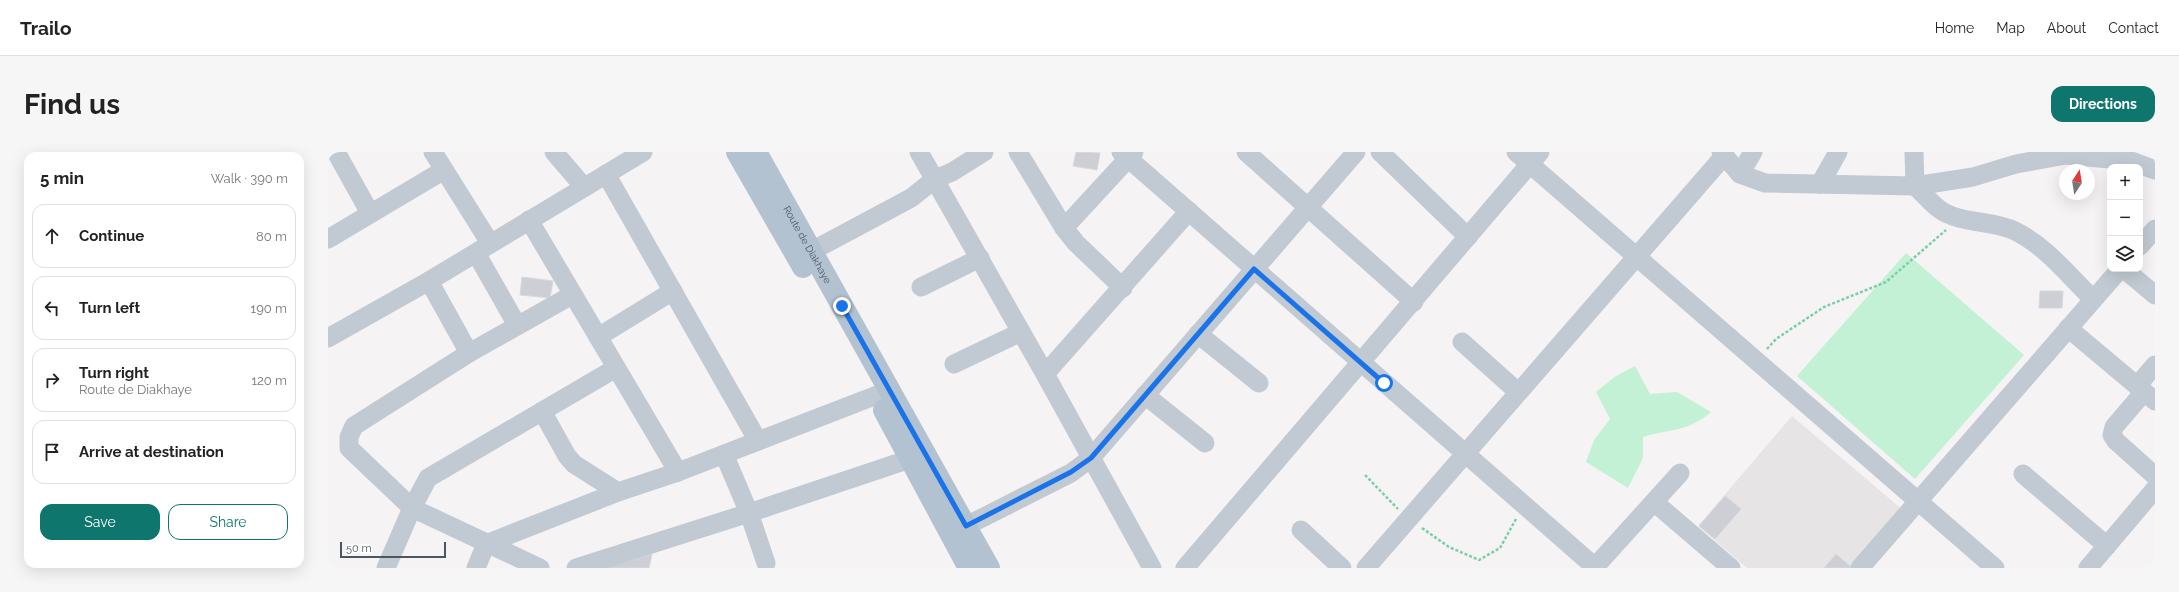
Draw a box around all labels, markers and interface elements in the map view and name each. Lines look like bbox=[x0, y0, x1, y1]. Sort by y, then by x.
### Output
text: Trailo bbox=[20, 17, 71, 39]
text: Home bbox=[1935, 20, 1974, 36]
text: Map bbox=[1996, 20, 2025, 36]
text: About bbox=[2047, 20, 2086, 36]
text: Contact bbox=[2108, 20, 2159, 36]
button: Directions bbox=[2051, 86, 2155, 122]
text: Find us bbox=[24, 88, 120, 121]
north arrow bbox=[2059, 164, 2095, 200]
map controls bbox=[2107, 164, 2143, 272]
button: + bbox=[2107, 164, 2143, 200]
text: 5 min bbox=[40, 168, 84, 188]
text: Walk · 390 m bbox=[211, 171, 288, 186]
button: − bbox=[2107, 200, 2143, 236]
street label: Route de Diakhaye bbox=[781, 204, 833, 285]
icon: ahead bbox=[41, 225, 63, 247]
text: Continue bbox=[79, 227, 144, 245]
text: 80 m bbox=[256, 229, 287, 244]
button: layers bbox=[2107, 236, 2143, 272]
icon: left bbox=[41, 297, 63, 319]
route end bbox=[833, 297, 851, 315]
text: Turn left bbox=[79, 299, 140, 317]
text: 190 m bbox=[251, 301, 287, 316]
text: Turn right bbox=[79, 364, 149, 382]
icon: right bbox=[41, 369, 63, 391]
text: 120 m bbox=[251, 373, 287, 388]
route start bbox=[1375, 374, 1393, 392]
text: Route de Diakhaye bbox=[79, 382, 192, 397]
icon: arrive bbox=[41, 441, 63, 463]
text: Arrive at destination bbox=[79, 443, 224, 461]
button: Save bbox=[40, 504, 160, 540]
button: Share bbox=[168, 504, 288, 540]
scale bar bbox=[340, 540, 446, 559]
text: 50 m bbox=[346, 542, 372, 555]

